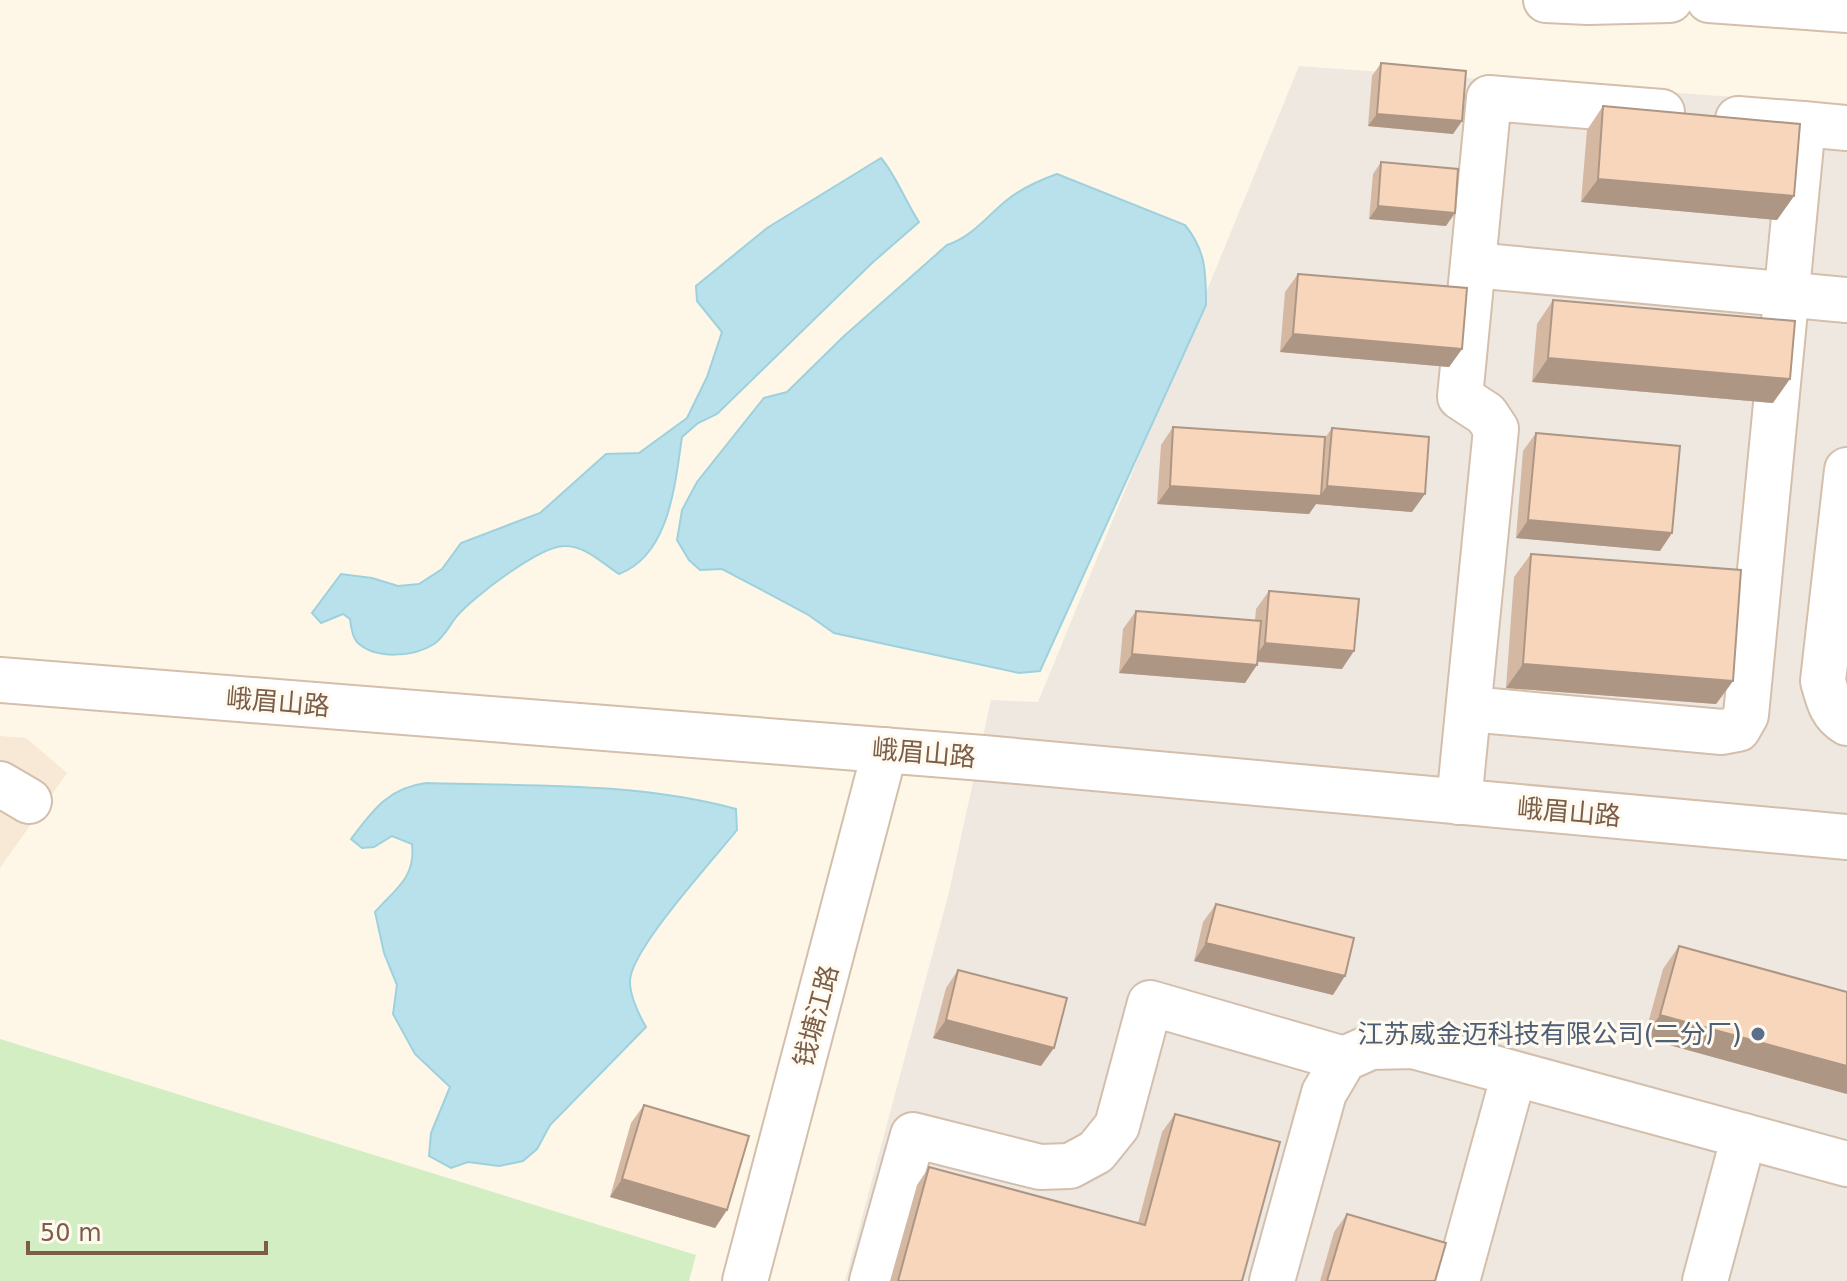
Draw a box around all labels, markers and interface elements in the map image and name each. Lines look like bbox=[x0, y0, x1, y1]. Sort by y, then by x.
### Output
street label: 峨眉山路 bbox=[225, 683, 331, 721]
street label: 峨眉山路 bbox=[871, 734, 977, 772]
street label: 峨眉山路 bbox=[1516, 793, 1622, 831]
street label: 钱塘江路 bbox=[788, 962, 844, 1070]
place label: 江苏威金迈科技有限公司(二分厂) bbox=[1358, 1019, 1742, 1049]
marker: 江苏威金迈科技有限公司(二分厂) bbox=[1749, 1025, 1767, 1043]
scale bar bbox=[28, 1205, 266, 1255]
text: 50 m bbox=[40, 1219, 102, 1247]

